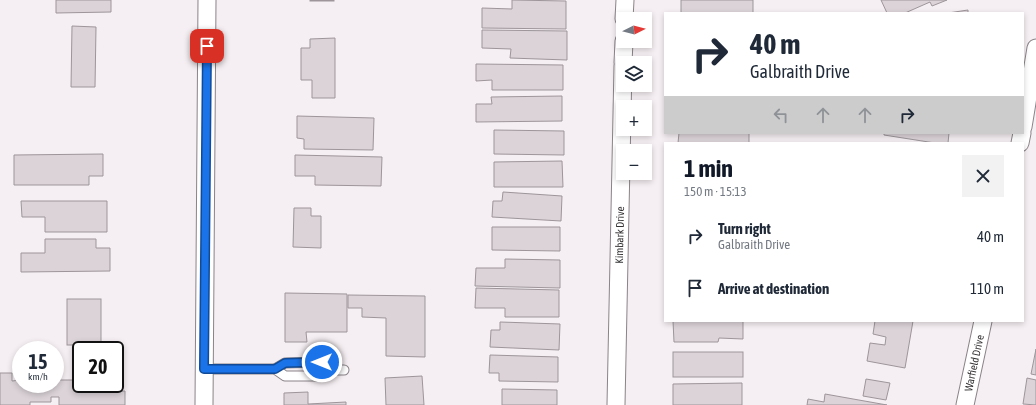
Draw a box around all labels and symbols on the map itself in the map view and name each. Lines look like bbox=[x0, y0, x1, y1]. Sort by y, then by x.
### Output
north arrow bbox=[616, 12, 652, 48]
pin bbox=[190, 29, 224, 63]
street label: Kimbark Drive bbox=[613, 206, 626, 264]
street label: Warfield Drive bbox=[962, 334, 986, 392]
speed limit sign: 20 bbox=[72, 341, 124, 393]
position arrow bbox=[301, 341, 343, 383]

